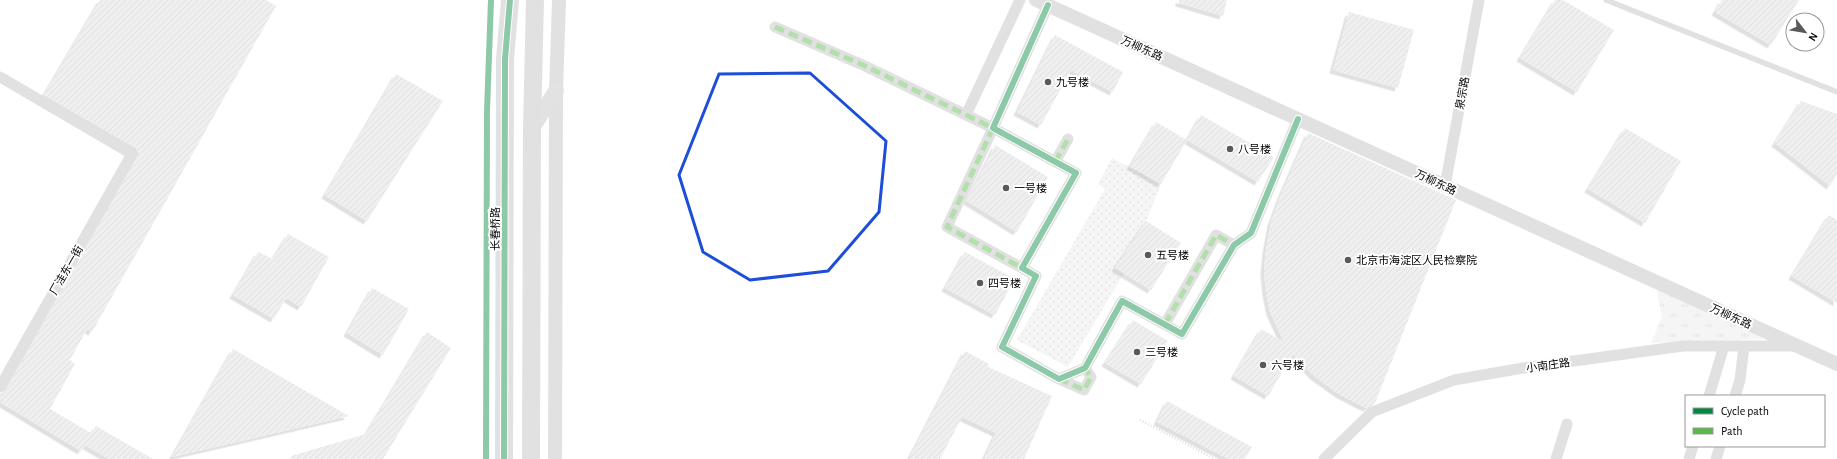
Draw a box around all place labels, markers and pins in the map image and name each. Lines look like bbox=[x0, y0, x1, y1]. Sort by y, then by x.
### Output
marker: 九号楼 bbox=[1043, 77, 1053, 87]
place label: 九号楼 bbox=[1056, 77, 1089, 88]
marker: 八号楼 bbox=[1225, 144, 1235, 154]
place label: 八号楼 bbox=[1238, 144, 1271, 155]
marker: 一号楼 bbox=[1001, 183, 1011, 193]
place label: 一号楼 bbox=[1014, 183, 1047, 194]
marker: 五号楼 bbox=[1143, 250, 1153, 260]
place label: 五号楼 bbox=[1156, 250, 1189, 261]
place label: 北京市海淀区人民检察院 bbox=[1356, 254, 1477, 266]
marker: 北京市海淀区人民检察院 bbox=[1343, 255, 1353, 265]
marker: 四号楼 bbox=[975, 278, 985, 288]
place label: 四号楼 bbox=[988, 278, 1021, 289]
marker: 三号楼 bbox=[1132, 347, 1142, 357]
place label: 三号楼 bbox=[1145, 347, 1178, 358]
marker: 六号楼 bbox=[1258, 360, 1268, 370]
place label: 六号楼 bbox=[1271, 360, 1304, 371]

